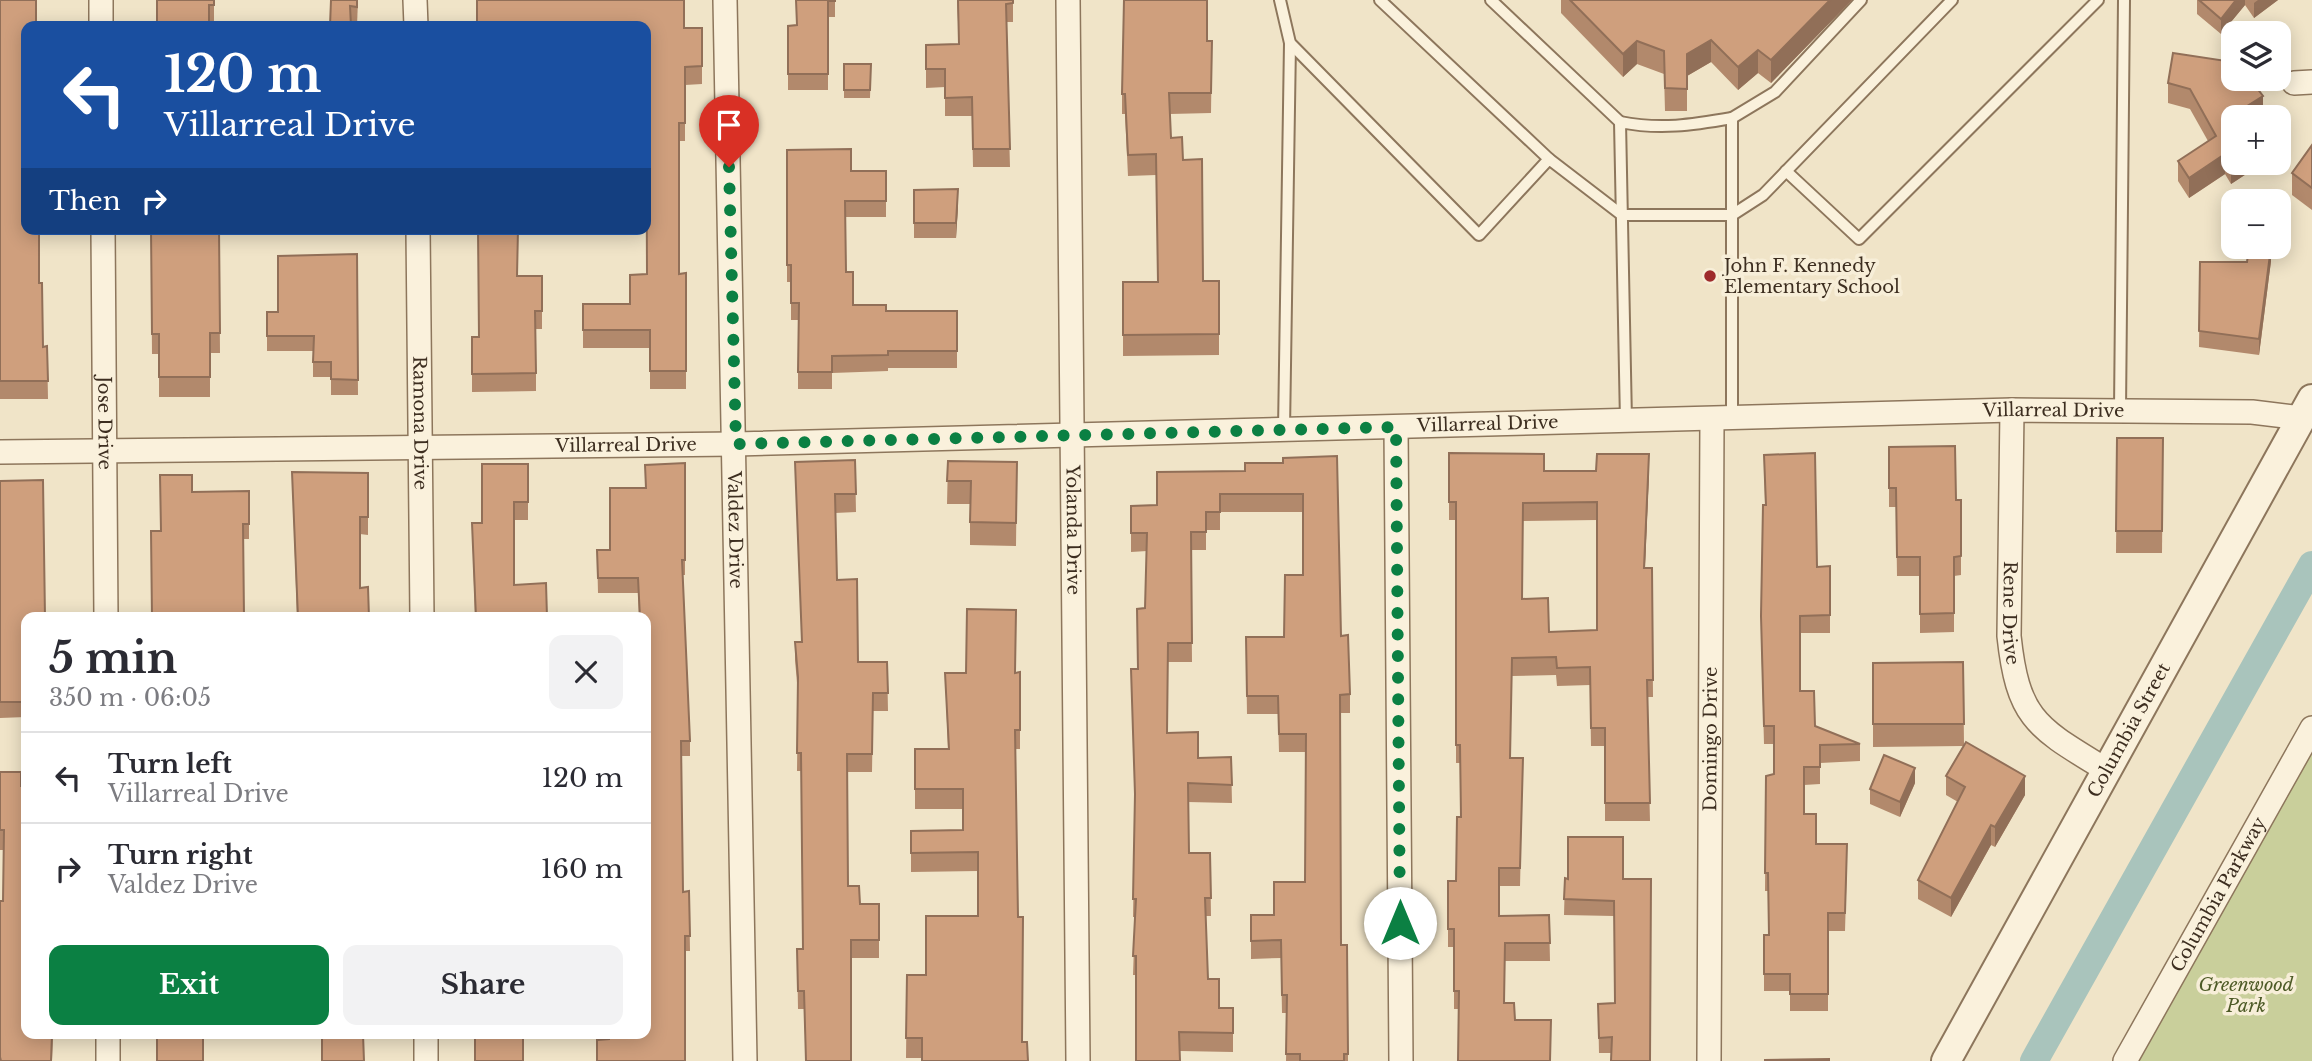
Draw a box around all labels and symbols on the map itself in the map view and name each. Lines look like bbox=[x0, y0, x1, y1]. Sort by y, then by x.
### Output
pin bbox=[699, 95, 759, 167]
place label: John F. Kennedy Elementary School bbox=[1722, 255, 1900, 298]
marker: John F. Kennedy Elementary School bbox=[1702, 268, 1718, 284]
street label: Ramona Drive bbox=[408, 356, 432, 490]
street label: Jose Drive bbox=[93, 374, 116, 470]
street label: Villarreal Drive bbox=[1981, 399, 2124, 422]
street label: Villarreal Drive bbox=[1416, 411, 1559, 437]
street label: Villarreal Drive bbox=[554, 433, 697, 457]
street label: Yolanda Drive bbox=[1061, 464, 1085, 595]
street label: Valdez Drive bbox=[723, 470, 747, 589]
street label: Rene Drive bbox=[1998, 561, 2024, 667]
street label: Columbia Street bbox=[2083, 659, 2175, 801]
street label: Domingo Drive bbox=[1699, 667, 1722, 811]
street label: Columbia Parkway bbox=[2166, 813, 2271, 976]
position arrow bbox=[1363, 886, 1437, 960]
park label: Greenwood Park bbox=[2198, 974, 2294, 1017]

